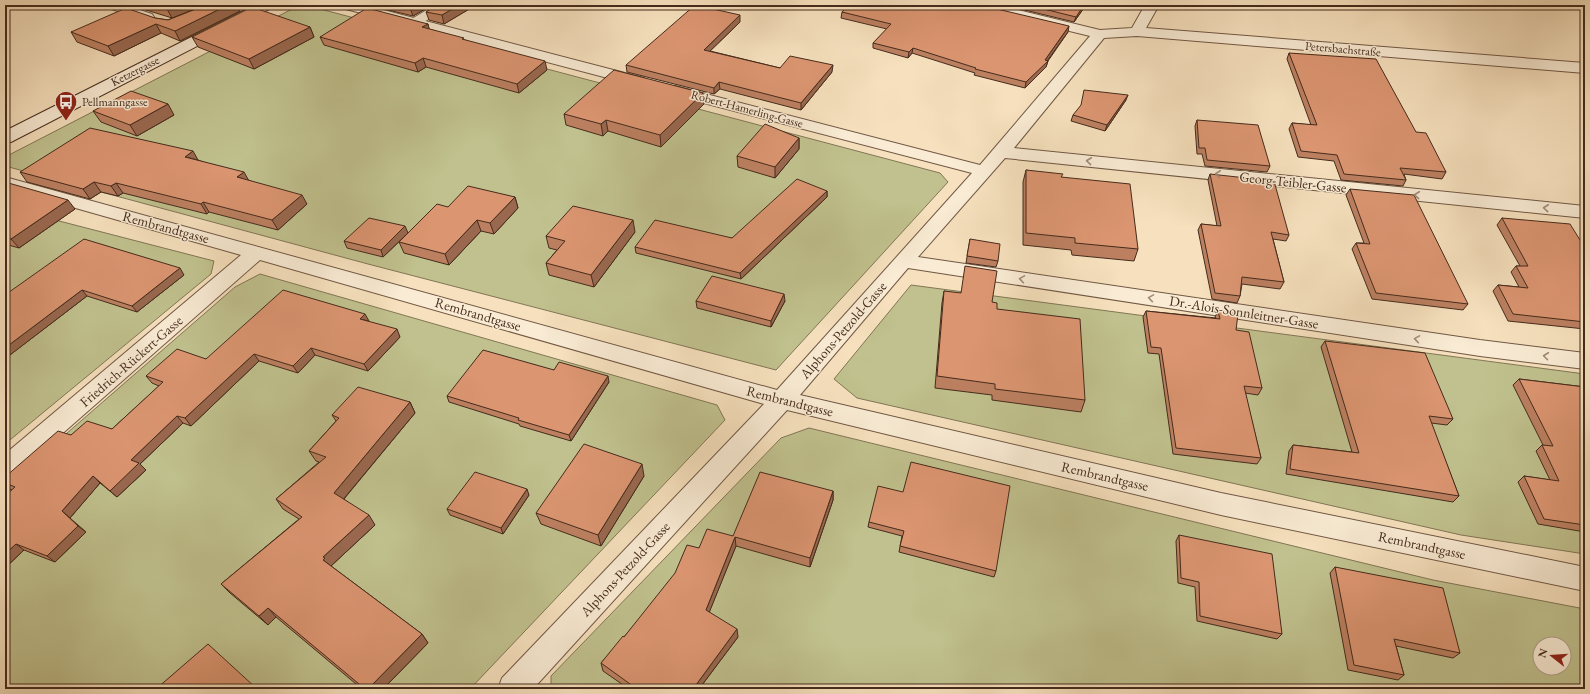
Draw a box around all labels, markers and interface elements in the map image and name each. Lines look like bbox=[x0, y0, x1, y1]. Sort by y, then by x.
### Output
street label: Petersbachstraße bbox=[1304, 38, 1382, 60]
street label: Ketzergasse bbox=[108, 52, 162, 90]
street label: Robert-Hamerling-Gasse bbox=[689, 86, 805, 132]
bus stop icon: Pellmanngasse bbox=[53, 89, 79, 122]
place label: Pellmanngasse bbox=[82, 94, 148, 110]
one-way arrow bbox=[1086, 156, 1092, 165]
street label: Georg-Teibler-Gasse bbox=[1239, 167, 1348, 197]
one-way arrow bbox=[1215, 170, 1221, 179]
one-way arrow bbox=[1414, 191, 1420, 200]
one-way arrow bbox=[1543, 204, 1549, 213]
street label: Rembrandtgasse bbox=[121, 207, 212, 247]
one-way arrow bbox=[1019, 275, 1025, 284]
street label: Alphons-Petzold-Gasse bbox=[795, 277, 891, 383]
street label: Dr.-Alois-Sonnleitner-Gasse bbox=[1168, 291, 1320, 333]
street label: Rembrandtgasse bbox=[433, 293, 524, 335]
one-way arrow bbox=[1147, 294, 1154, 303]
street label: Friedrich-Rückert-Gasse bbox=[76, 311, 187, 411]
one-way arrow bbox=[1414, 335, 1421, 344]
one-way arrow bbox=[1543, 352, 1549, 361]
street label: Rembrandtgasse bbox=[745, 382, 836, 421]
street label: Rembrandtgasse bbox=[1060, 457, 1151, 495]
street label: Alphons-Petzold-Gasse bbox=[576, 517, 674, 621]
street label: Rembrandtgasse bbox=[1377, 527, 1468, 563]
north arrow bbox=[1532, 636, 1572, 676]
text: N bbox=[1534, 647, 1550, 659]

